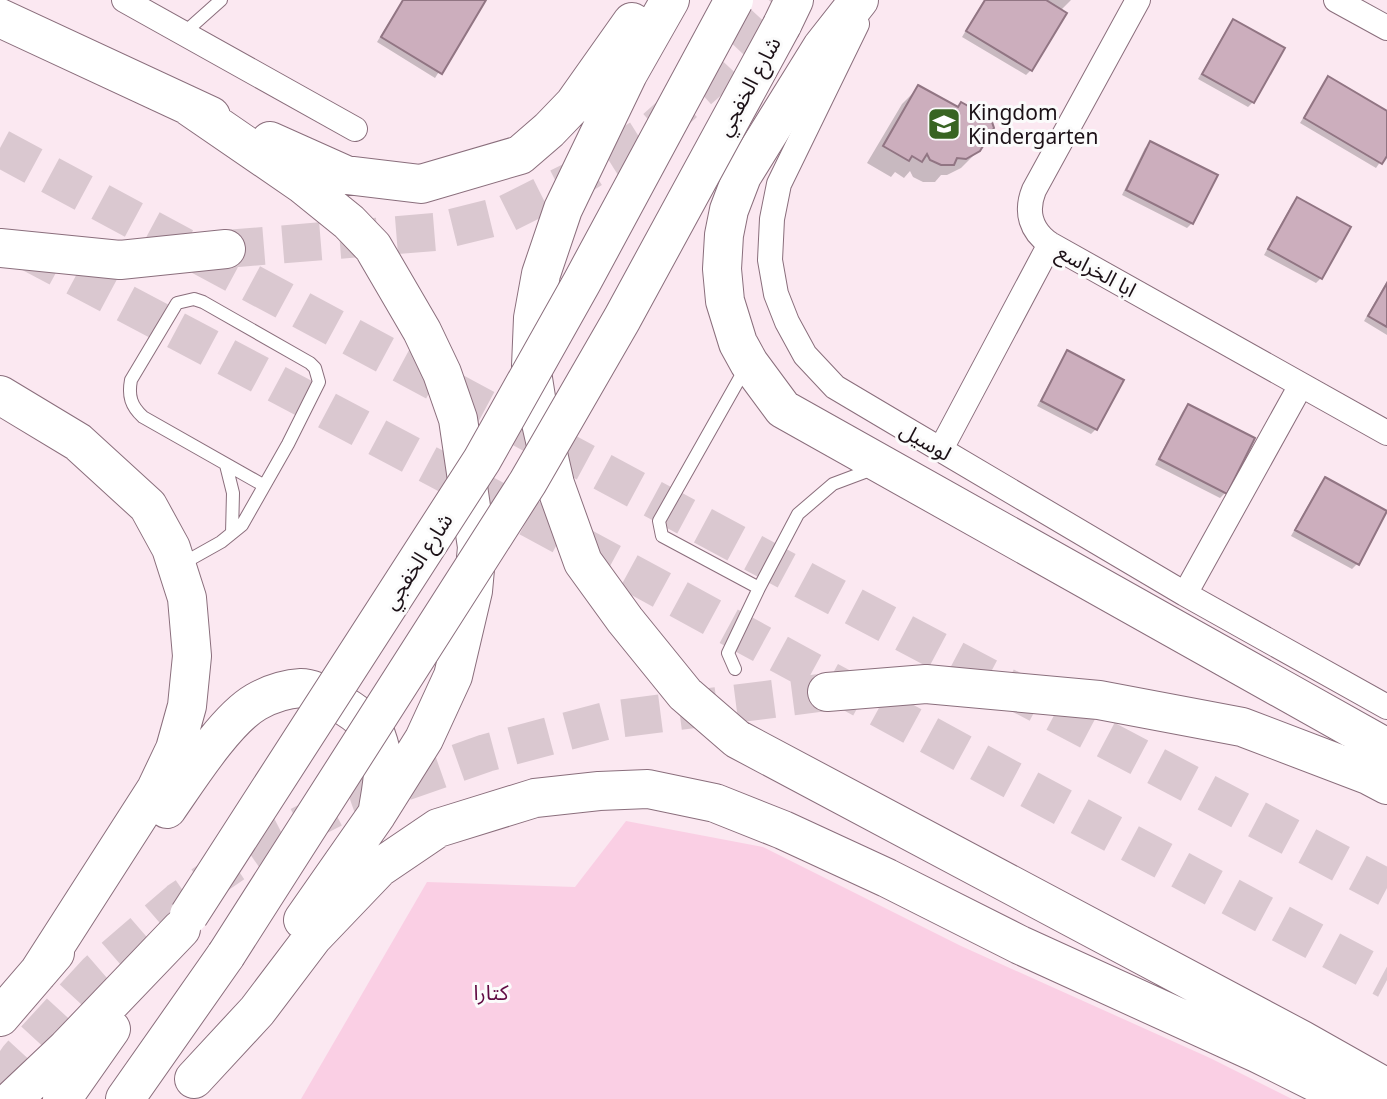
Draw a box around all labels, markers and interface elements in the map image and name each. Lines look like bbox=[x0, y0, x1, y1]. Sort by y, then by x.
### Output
street label: شارع الخفجي bbox=[709, 31, 789, 142]
place label: Kingdom Kindergarten bbox=[968, 98, 1098, 150]
school or university icon: Kingdom Kindergarten bbox=[925, 105, 963, 143]
street label: ابا الخراسع bbox=[1051, 237, 1142, 305]
street label: لوسيل bbox=[895, 415, 957, 467]
street label: شارع الخفجي bbox=[375, 507, 461, 616]
park label: كتارا bbox=[474, 978, 509, 1006]

